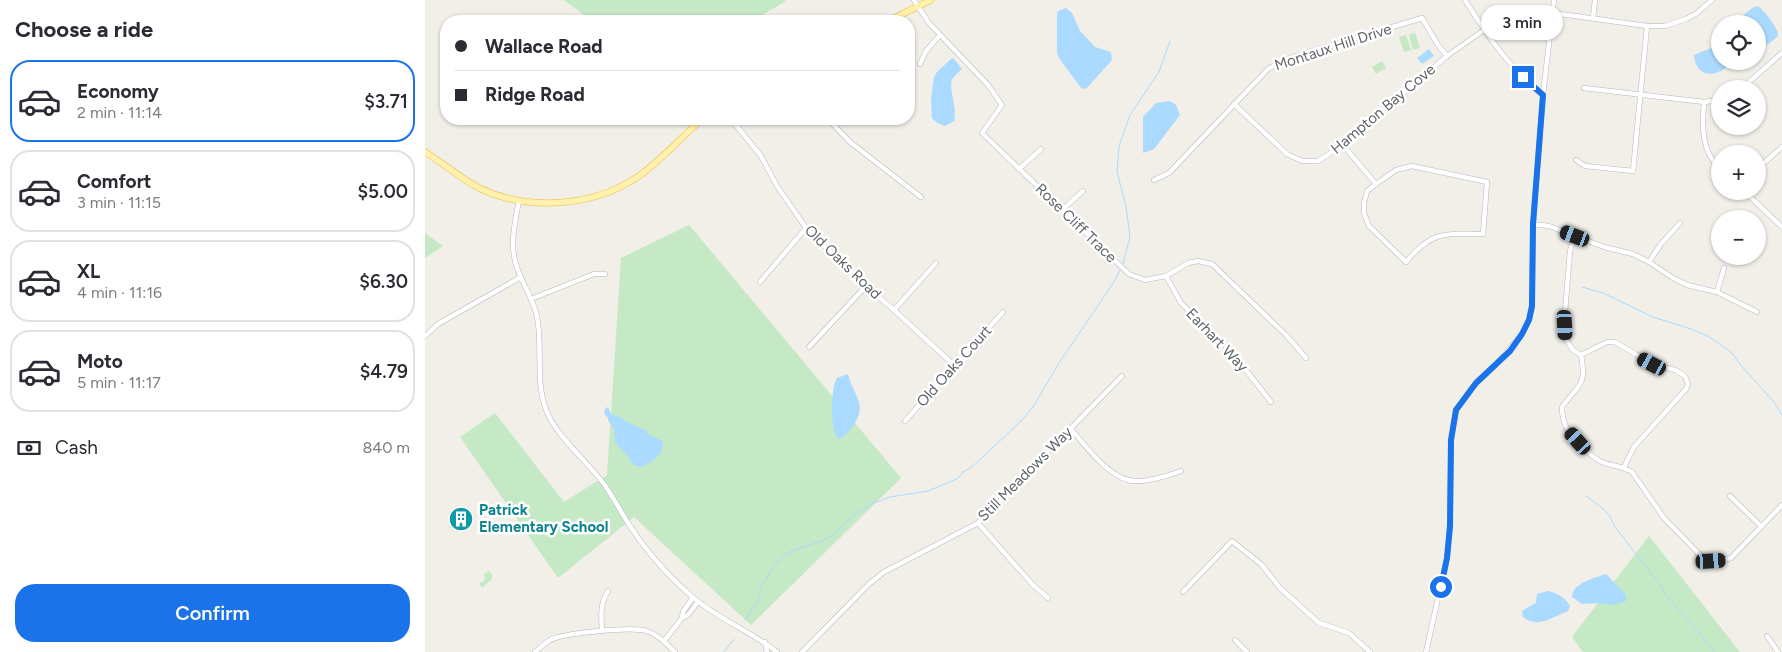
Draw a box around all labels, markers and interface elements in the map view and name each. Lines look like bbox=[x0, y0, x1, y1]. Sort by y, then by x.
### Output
callout: 3 min bbox=[1482, 5, 1564, 40]
text: 3 min bbox=[1502, 13, 1542, 32]
map controls bbox=[1711, 15, 1766, 265]
button: locate bbox=[1711, 15, 1766, 70]
text: Choose a ride bbox=[15, 16, 153, 43]
street label: Montaux Hill Drive bbox=[1272, 20, 1394, 74]
text: Wallace Road bbox=[485, 35, 603, 58]
street label: Hampton Bay Cove bbox=[1327, 60, 1439, 158]
route end bbox=[1512, 66, 1534, 88]
icon: car bbox=[17, 79, 62, 124]
text: Economy bbox=[77, 80, 159, 103]
button: layers bbox=[1711, 80, 1766, 135]
text: Ridge Road bbox=[485, 83, 585, 106]
text: $3.71 bbox=[364, 90, 408, 113]
text: 2 min · 11:14 bbox=[77, 103, 162, 122]
button: + bbox=[1711, 145, 1766, 200]
icon: car bbox=[17, 169, 62, 214]
text: Comfort bbox=[77, 170, 152, 193]
text: $5.00 bbox=[357, 180, 408, 203]
street label: Rose Cliff Trace bbox=[1032, 180, 1120, 266]
text: 3 min · 11:15 bbox=[77, 193, 161, 212]
button: − bbox=[1711, 210, 1766, 265]
street label: Old Oaks Road bbox=[801, 221, 885, 303]
car bbox=[1558, 224, 1591, 248]
icon: car bbox=[17, 259, 62, 304]
text: XL bbox=[77, 260, 100, 283]
text: $6.30 bbox=[359, 270, 408, 293]
text: 4 min · 11:16 bbox=[77, 283, 162, 302]
street label: Earhart Way bbox=[1182, 305, 1252, 376]
car bbox=[1556, 310, 1573, 340]
street label: Old Oaks Court bbox=[913, 321, 995, 410]
icon: car bbox=[17, 349, 62, 394]
text: Moto bbox=[77, 350, 123, 373]
car bbox=[1635, 350, 1668, 378]
text: $4.79 bbox=[360, 360, 408, 383]
text: 5 min · 11:17 bbox=[77, 373, 161, 392]
street label: Still Meadows Way bbox=[974, 423, 1076, 525]
car bbox=[1562, 425, 1593, 457]
icon: cash bbox=[15, 434, 43, 462]
text: Cash bbox=[55, 436, 98, 459]
text: 840 m bbox=[362, 438, 410, 457]
place label: Patrick Elementary School bbox=[479, 501, 609, 536]
building icon: Patrick Elementary School bbox=[448, 506, 474, 532]
car bbox=[1695, 553, 1726, 569]
route start bbox=[1430, 576, 1452, 598]
button: Confirm bbox=[15, 584, 410, 642]

